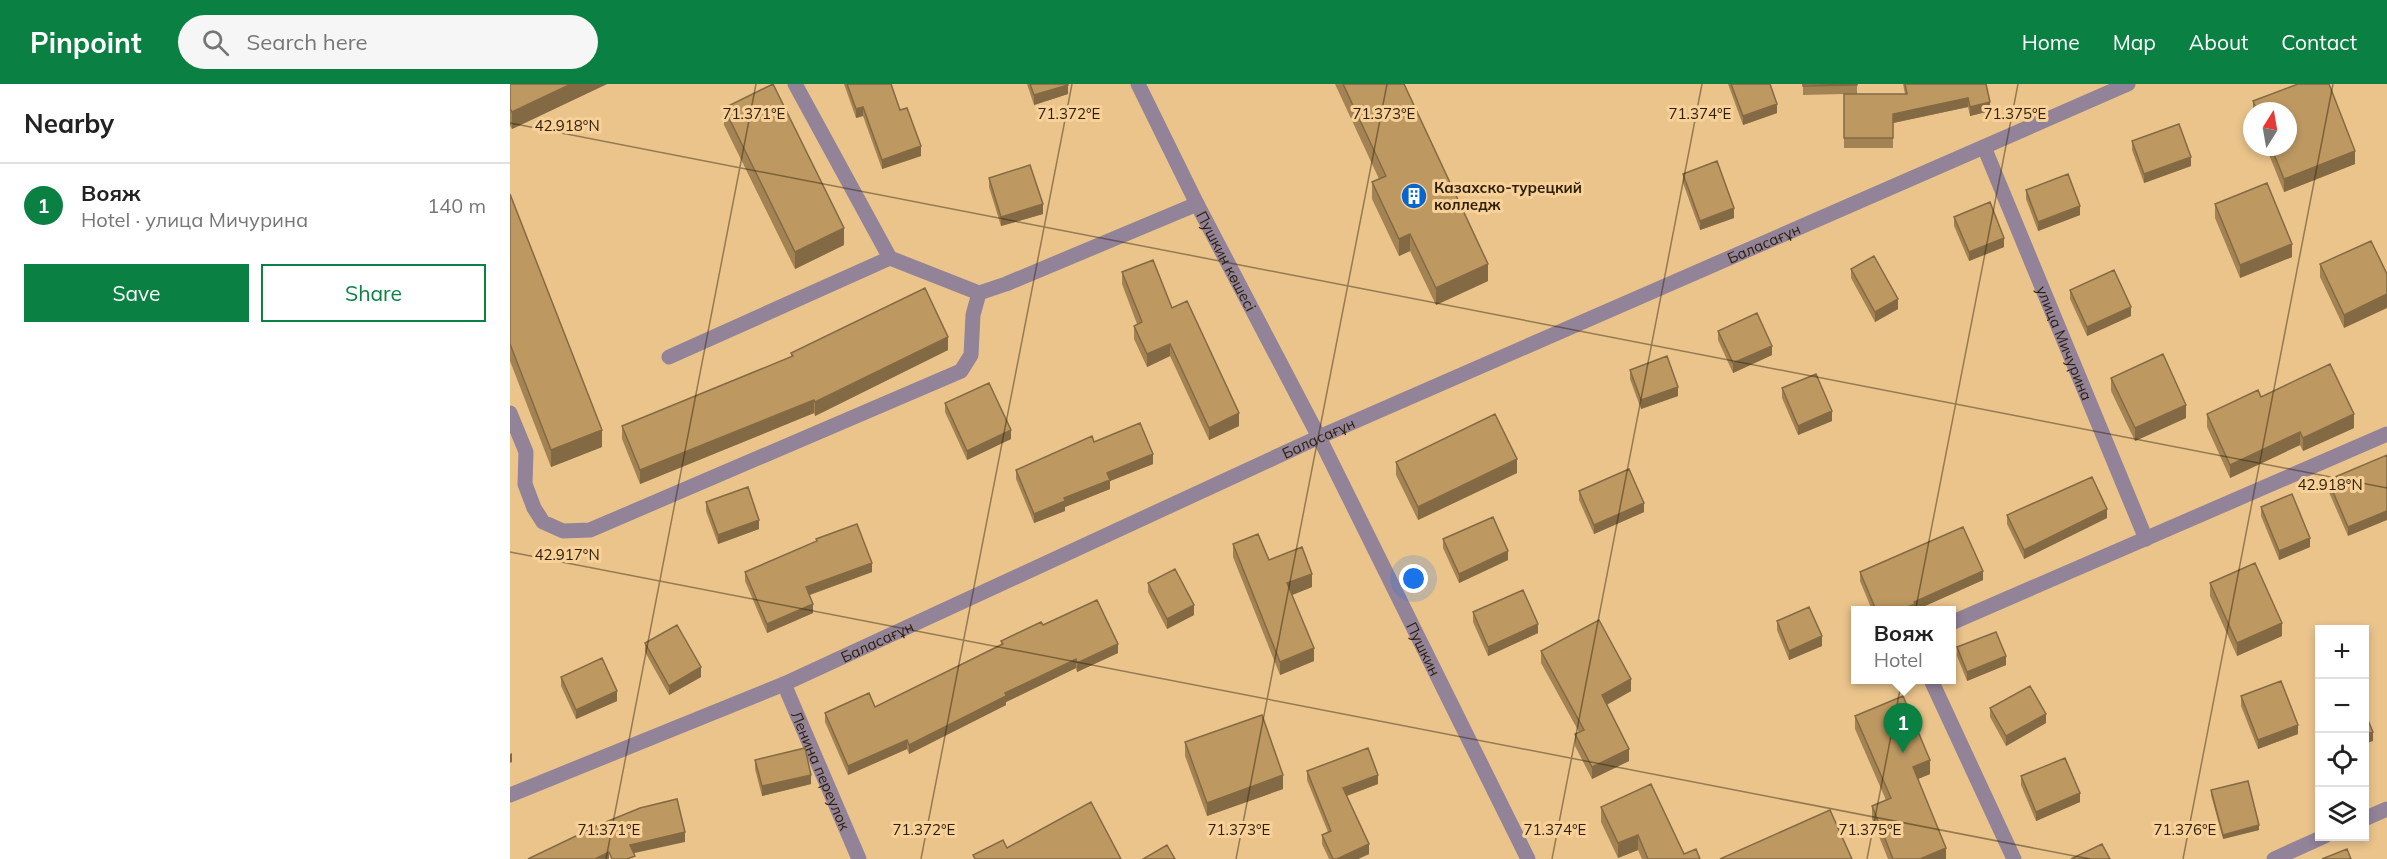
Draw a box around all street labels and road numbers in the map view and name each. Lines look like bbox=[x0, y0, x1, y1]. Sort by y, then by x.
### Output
street label: Пушкин көшесі bbox=[1193, 208, 1261, 314]
street label: Баласағұн bbox=[1724, 219, 1803, 267]
street label: улица Мичурина bbox=[2033, 283, 2097, 403]
street label: Баласағұн bbox=[1279, 413, 1358, 462]
street label: Баласағұн bbox=[838, 616, 916, 666]
street label: Пушкин bbox=[1403, 619, 1445, 679]
street label: Ленина переулок bbox=[787, 708, 855, 834]

